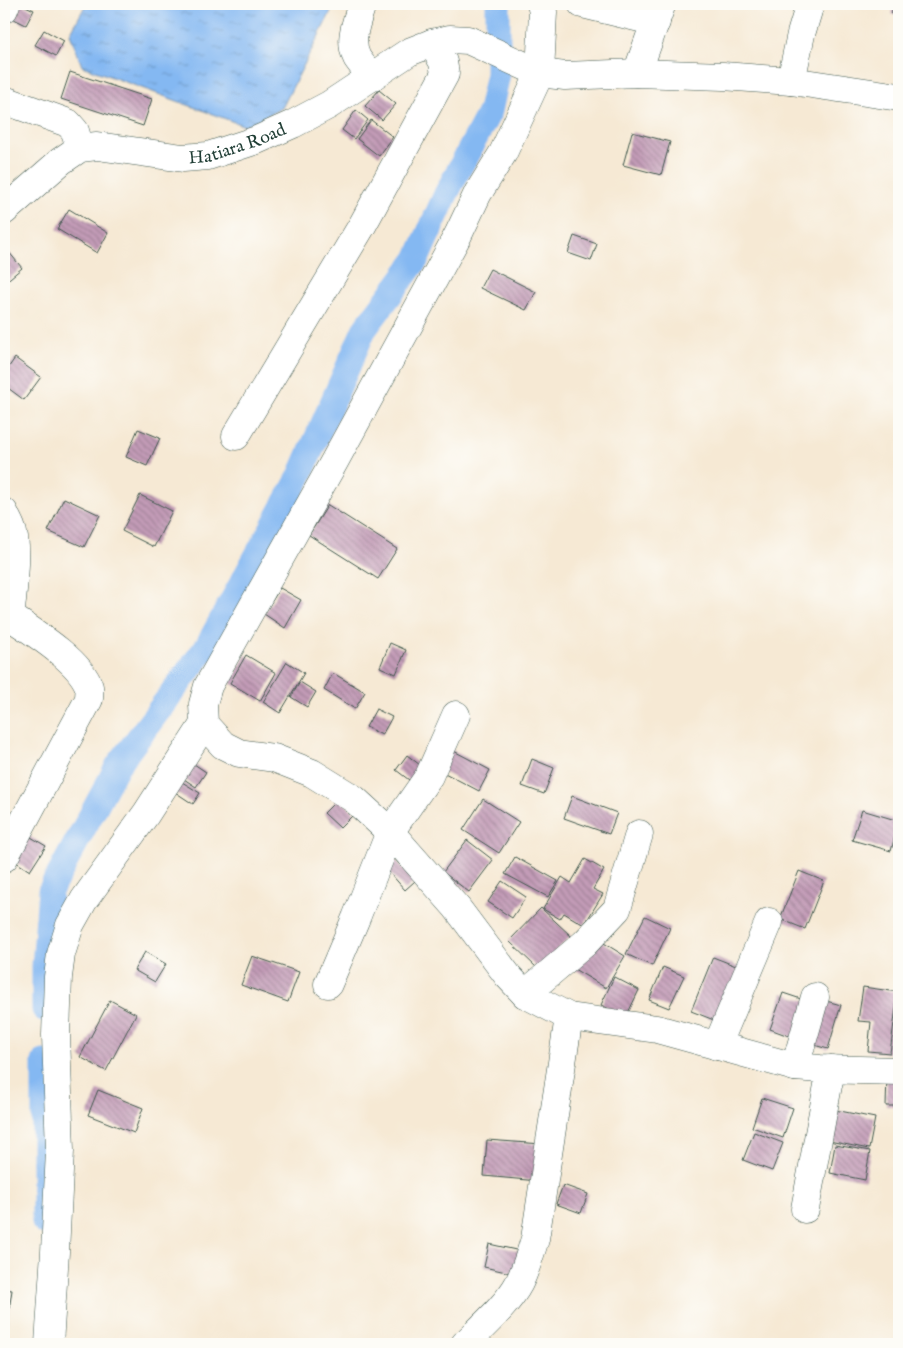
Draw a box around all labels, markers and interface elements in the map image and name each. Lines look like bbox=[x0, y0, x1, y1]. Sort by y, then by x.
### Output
street label: Hatiara Road bbox=[188, 118, 290, 171]

